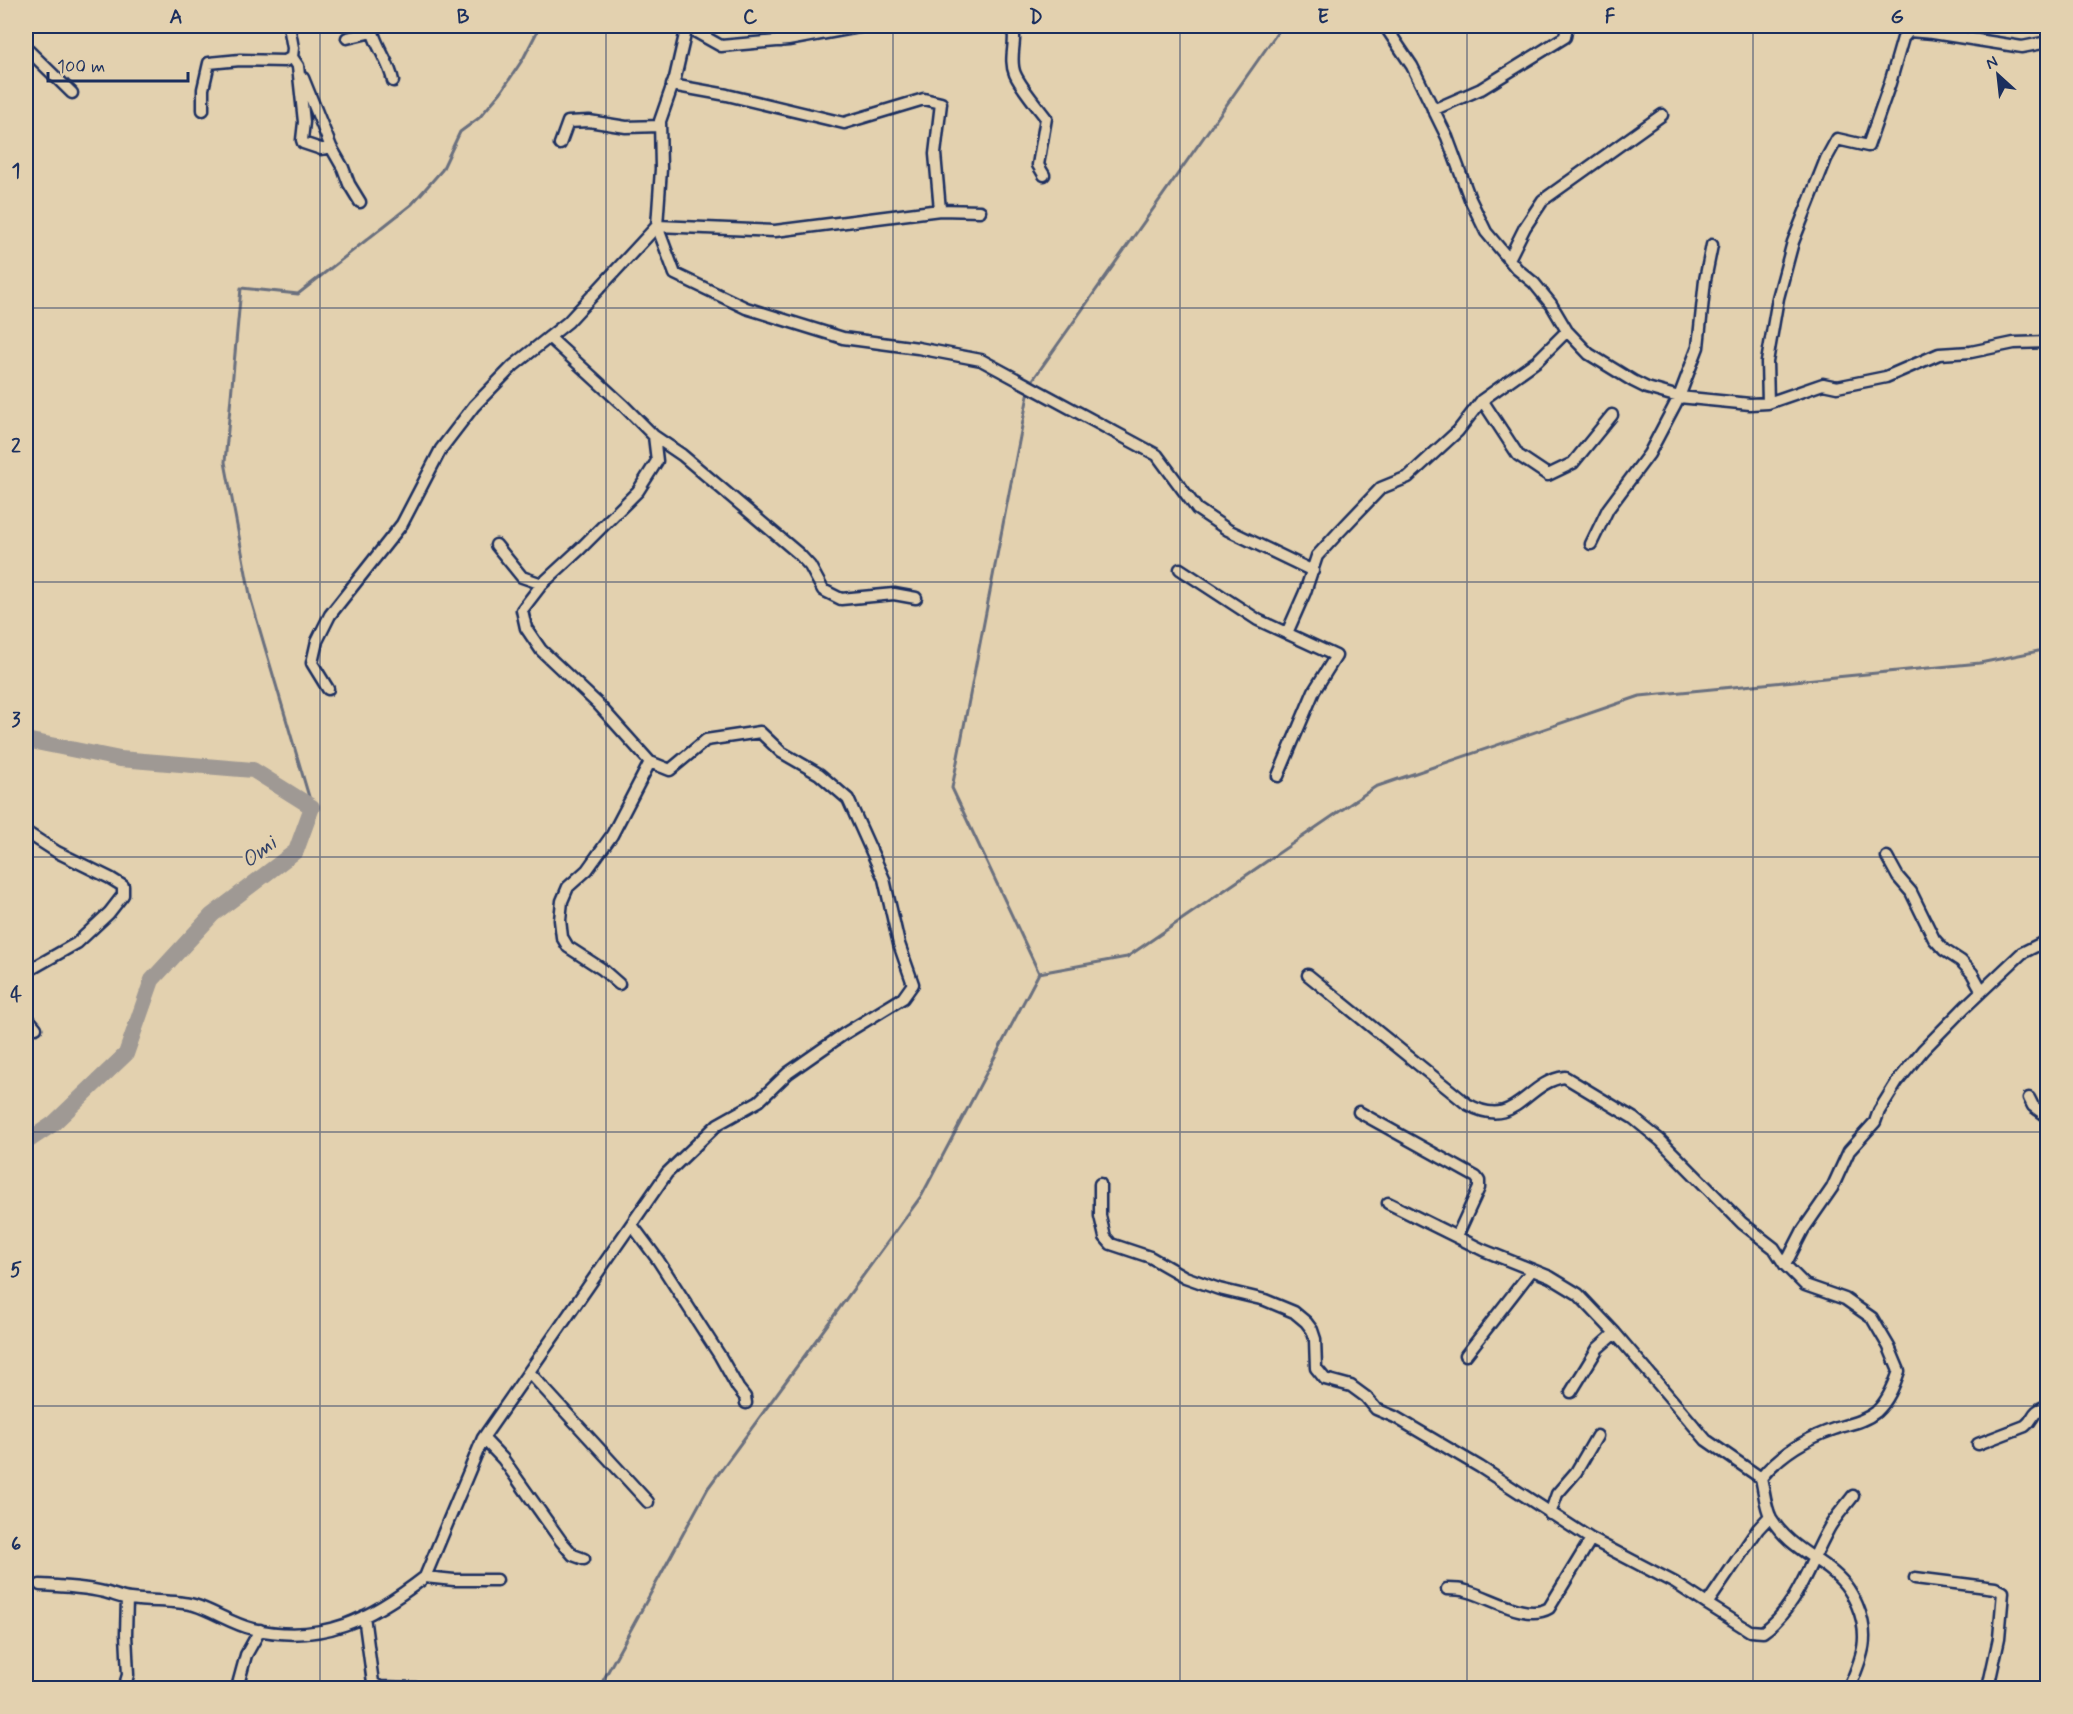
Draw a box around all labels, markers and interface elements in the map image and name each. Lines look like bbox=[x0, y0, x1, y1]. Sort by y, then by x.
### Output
text: A bbox=[169, 4, 183, 31]
text: B bbox=[457, 4, 470, 31]
text: C bbox=[743, 4, 758, 31]
text: D bbox=[1029, 4, 1043, 31]
text: E bbox=[1317, 4, 1329, 31]
text: F bbox=[1605, 4, 1616, 31]
text: G bbox=[1890, 4, 1904, 31]
scale bar bbox=[48, 45, 188, 83]
north arrow bbox=[1968, 45, 2028, 105]
text: N bbox=[1982, 51, 2001, 75]
text: 100 m bbox=[57, 55, 105, 79]
text: 1 bbox=[12, 158, 20, 185]
text: 2 bbox=[11, 433, 21, 460]
text: 3 bbox=[11, 707, 21, 734]
water label: Omi bbox=[236, 829, 284, 875]
text: 4 bbox=[10, 982, 22, 1009]
text: 5 bbox=[10, 1257, 22, 1284]
text: 6 bbox=[11, 1531, 21, 1558]

